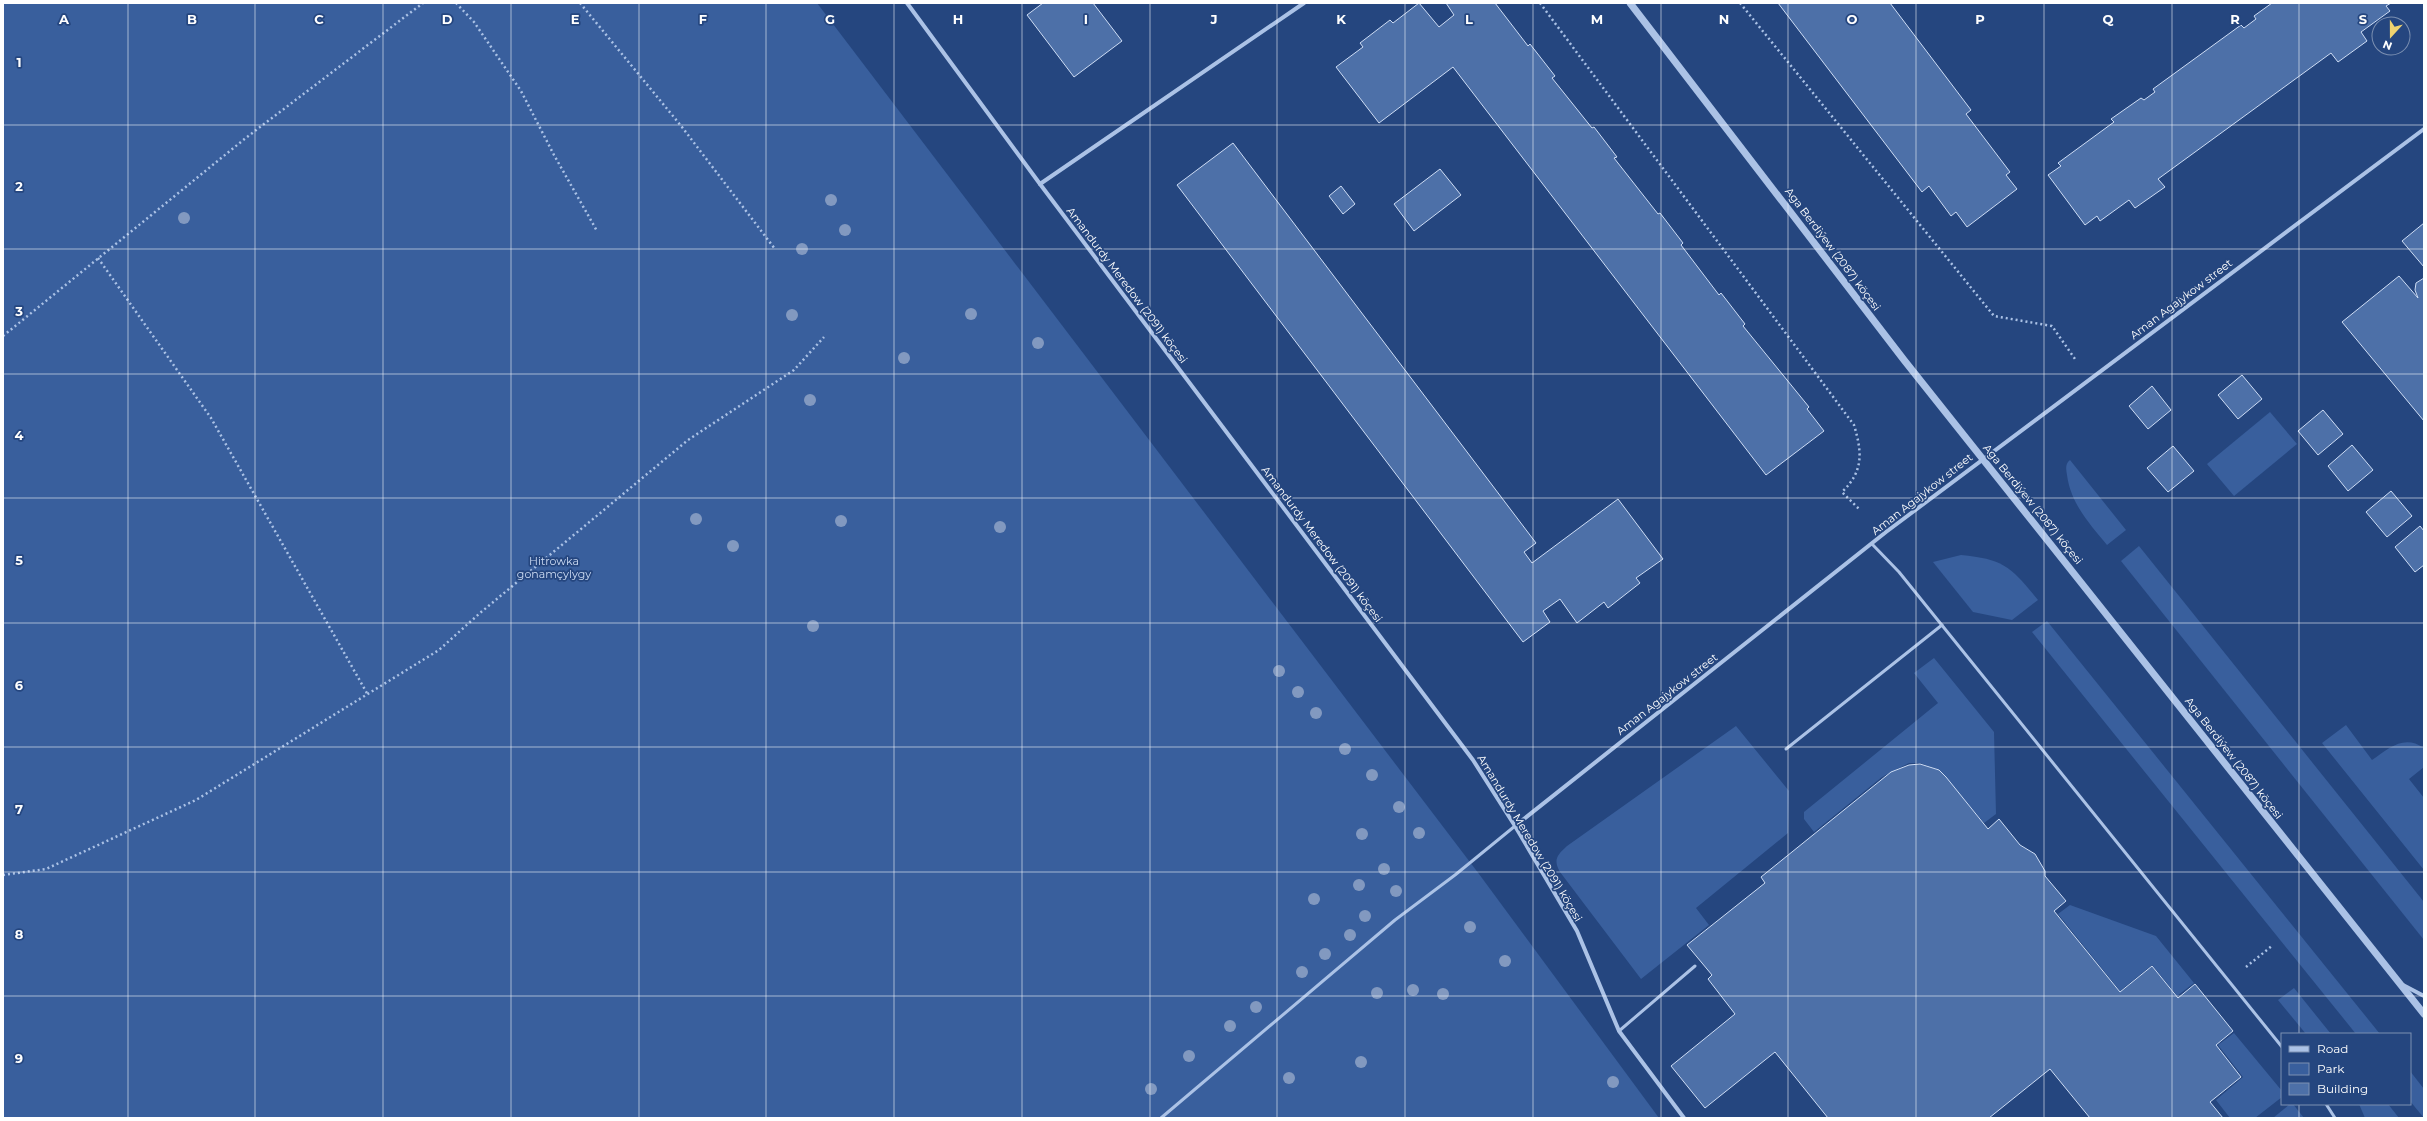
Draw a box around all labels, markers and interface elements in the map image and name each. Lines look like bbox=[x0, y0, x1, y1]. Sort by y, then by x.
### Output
text: A bbox=[58, 11, 70, 27]
text: B bbox=[187, 11, 197, 27]
text: C bbox=[314, 11, 324, 27]
text: D bbox=[442, 11, 453, 27]
text: E bbox=[571, 11, 580, 27]
text: F bbox=[699, 11, 707, 27]
text: G bbox=[825, 11, 835, 27]
text: H bbox=[953, 11, 963, 27]
text: I bbox=[1084, 11, 1088, 27]
text: J bbox=[1209, 11, 1218, 27]
text: K bbox=[1336, 11, 1346, 27]
text: L bbox=[1465, 11, 1473, 27]
text: M bbox=[1591, 11, 1603, 27]
text: N bbox=[1719, 11, 1729, 27]
text: O bbox=[1847, 11, 1858, 27]
text: P bbox=[1975, 11, 1985, 27]
text: Q bbox=[2103, 11, 2114, 27]
text: R bbox=[2230, 11, 2240, 27]
text: S bbox=[2359, 11, 2367, 27]
north arrow bbox=[2371, 16, 2411, 56]
text: N bbox=[2381, 37, 2394, 53]
text: 1 bbox=[16, 54, 22, 70]
text: 2 bbox=[15, 178, 23, 194]
street label: Aga Berdiýew (2087) köçesi bbox=[1782, 185, 1884, 313]
street label: Amandurdy Meredow (2091) köçesi bbox=[1064, 204, 1190, 366]
street label: Aman Agajykow street bbox=[2127, 256, 2235, 342]
text: 3 bbox=[14, 303, 23, 319]
text: 4 bbox=[15, 427, 24, 443]
street label: Aga Berdiýew (2087) köçesi bbox=[1980, 441, 2086, 567]
street label: Aman Agajykow street bbox=[1869, 450, 1976, 538]
street label: Amandurdy Meredow (2091) köçesi bbox=[1259, 463, 1385, 625]
text: 5 bbox=[15, 552, 23, 568]
park label: Hitrowka gonamçylygy bbox=[517, 554, 591, 581]
street label: Aman Agajykow street bbox=[1614, 650, 1721, 738]
text: 6 bbox=[15, 677, 24, 693]
street label: Aga Berdiýew (2087) köçesi bbox=[2182, 694, 2286, 822]
street label: Amandurdy Meredow (2091) köçesi bbox=[1474, 752, 1586, 924]
text: 7 bbox=[15, 801, 23, 817]
text: 8 bbox=[15, 926, 24, 942]
legend bbox=[2281, 1033, 2411, 1105]
text: Road bbox=[2317, 1041, 2348, 1056]
text: 9 bbox=[15, 1050, 23, 1066]
text: Park bbox=[2317, 1061, 2345, 1076]
text: Building bbox=[2317, 1081, 2368, 1096]

